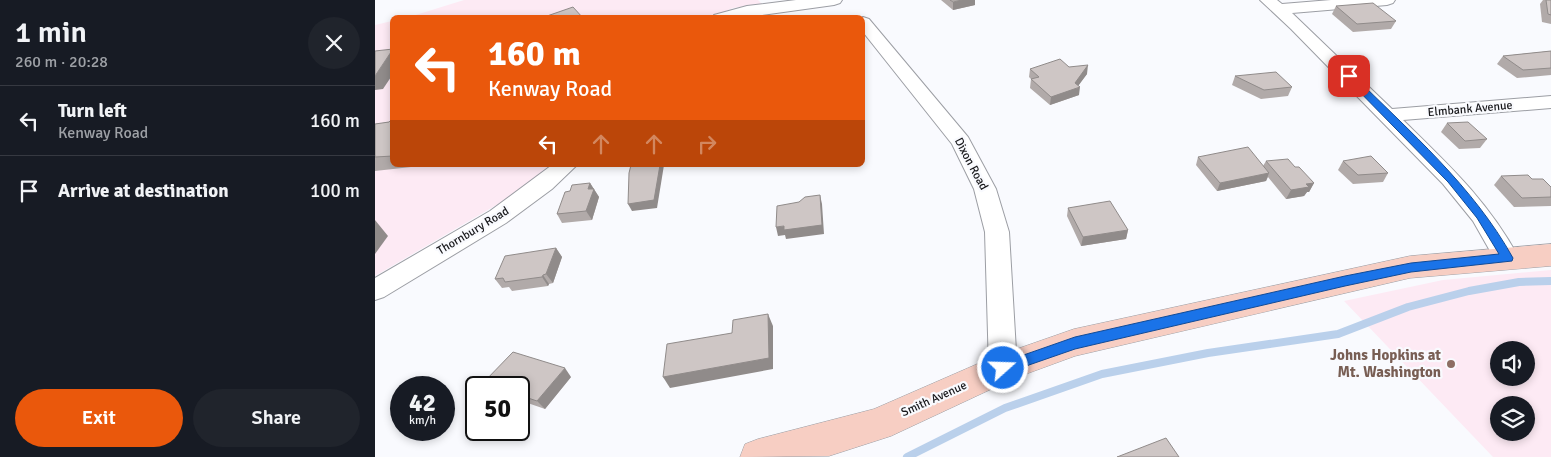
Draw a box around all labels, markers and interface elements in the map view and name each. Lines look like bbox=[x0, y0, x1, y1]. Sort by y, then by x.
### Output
text: 1 min bbox=[15, 14, 87, 51]
button: close bbox=[308, 17, 360, 69]
text: 160 m bbox=[488, 32, 581, 75]
icon: left bbox=[405, 35, 470, 100]
text: 260 m · 20:28 bbox=[15, 52, 108, 72]
pin bbox=[1328, 55, 1370, 97]
icon: arrive bbox=[1335, 62, 1363, 90]
text: Kenway Road bbox=[488, 75, 612, 102]
street label: Elmbank Avenue bbox=[1427, 98, 1513, 120]
text: Turn left bbox=[58, 99, 127, 123]
icon: left bbox=[15, 107, 43, 135]
text: 160 m bbox=[310, 109, 360, 133]
text: Kenway Road bbox=[58, 123, 148, 143]
icon: left bbox=[534, 130, 562, 158]
icon: ahead bbox=[587, 130, 615, 158]
icon: ahead bbox=[640, 130, 668, 158]
icon: right bbox=[693, 130, 721, 158]
street label: Dixon Road bbox=[951, 135, 991, 193]
icon: arrive bbox=[15, 177, 43, 205]
text: Arrive at destination bbox=[58, 179, 229, 203]
text: 100 m bbox=[310, 179, 360, 203]
street label: Thornbury Road bbox=[434, 204, 512, 258]
position arrow bbox=[976, 341, 1028, 393]
map controls bbox=[1490, 341, 1535, 441]
button: sound bbox=[1490, 341, 1535, 386]
place label: Johns Hopkins at Mt. Washington bbox=[1330, 346, 1441, 381]
marker: Johns Hopkins at Mt. Washington bbox=[1445, 358, 1457, 370]
speed limit sign: 50 bbox=[465, 376, 530, 441]
street label: Smith Avenue bbox=[899, 378, 969, 420]
text: 42 bbox=[409, 387, 436, 418]
button: Exit bbox=[15, 389, 183, 447]
button: Share bbox=[193, 389, 360, 447]
button: layers bbox=[1490, 396, 1535, 441]
text: km/h bbox=[409, 413, 436, 428]

